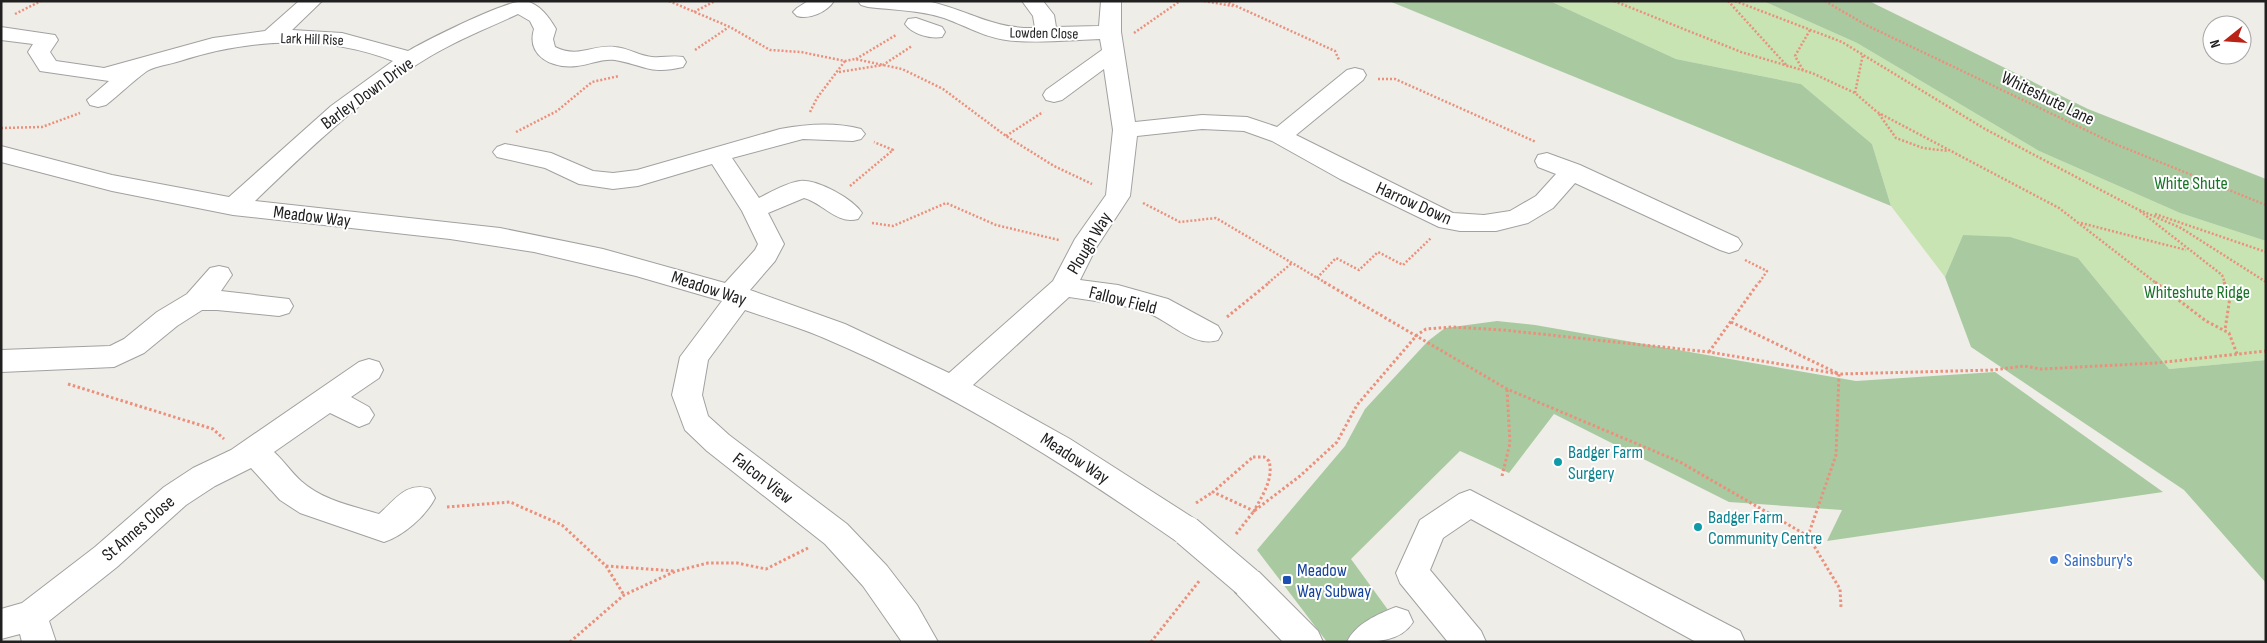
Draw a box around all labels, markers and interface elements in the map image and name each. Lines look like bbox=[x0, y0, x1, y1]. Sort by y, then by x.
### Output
north arrow bbox=[2202, 15, 2252, 65]
street label: Lowden Close bbox=[1009, 23, 1079, 44]
street label: Lark Hill Rise bbox=[280, 29, 344, 50]
text: N bbox=[2206, 38, 2224, 50]
street label: Barley Down Drive bbox=[317, 53, 417, 134]
street label: Whiteshute Lane bbox=[1998, 67, 2098, 130]
park label: White Shute bbox=[2154, 173, 2228, 194]
street label: Harrow Down bbox=[1373, 177, 1455, 229]
street label: Meadow Way bbox=[272, 201, 352, 232]
street label: Plough Way bbox=[1063, 208, 1116, 278]
street label: Meadow Way bbox=[669, 266, 749, 310]
street label: Fallow Field bbox=[1087, 282, 1159, 319]
park label: Whiteshute Ridge bbox=[2144, 282, 2250, 303]
street label: Meadow Way bbox=[1036, 428, 1113, 488]
place label: Badger Farm Surgery bbox=[1568, 442, 1643, 484]
street label: Falcon View bbox=[728, 448, 797, 508]
marker: Badger Farm Surgery bbox=[1552, 456, 1564, 468]
street label: St Annes Close bbox=[98, 491, 179, 566]
place label: Badger Farm Community Centre bbox=[1708, 507, 1822, 549]
marker: Badger Farm Community Centre bbox=[1692, 521, 1704, 533]
place label: Sainsbury's bbox=[2064, 550, 2133, 571]
marker: Sainsbury's bbox=[2048, 554, 2060, 566]
place label: Meadow Way Subway bbox=[1297, 560, 1371, 602]
marker: Meadow Way Subway bbox=[1281, 574, 1293, 586]

